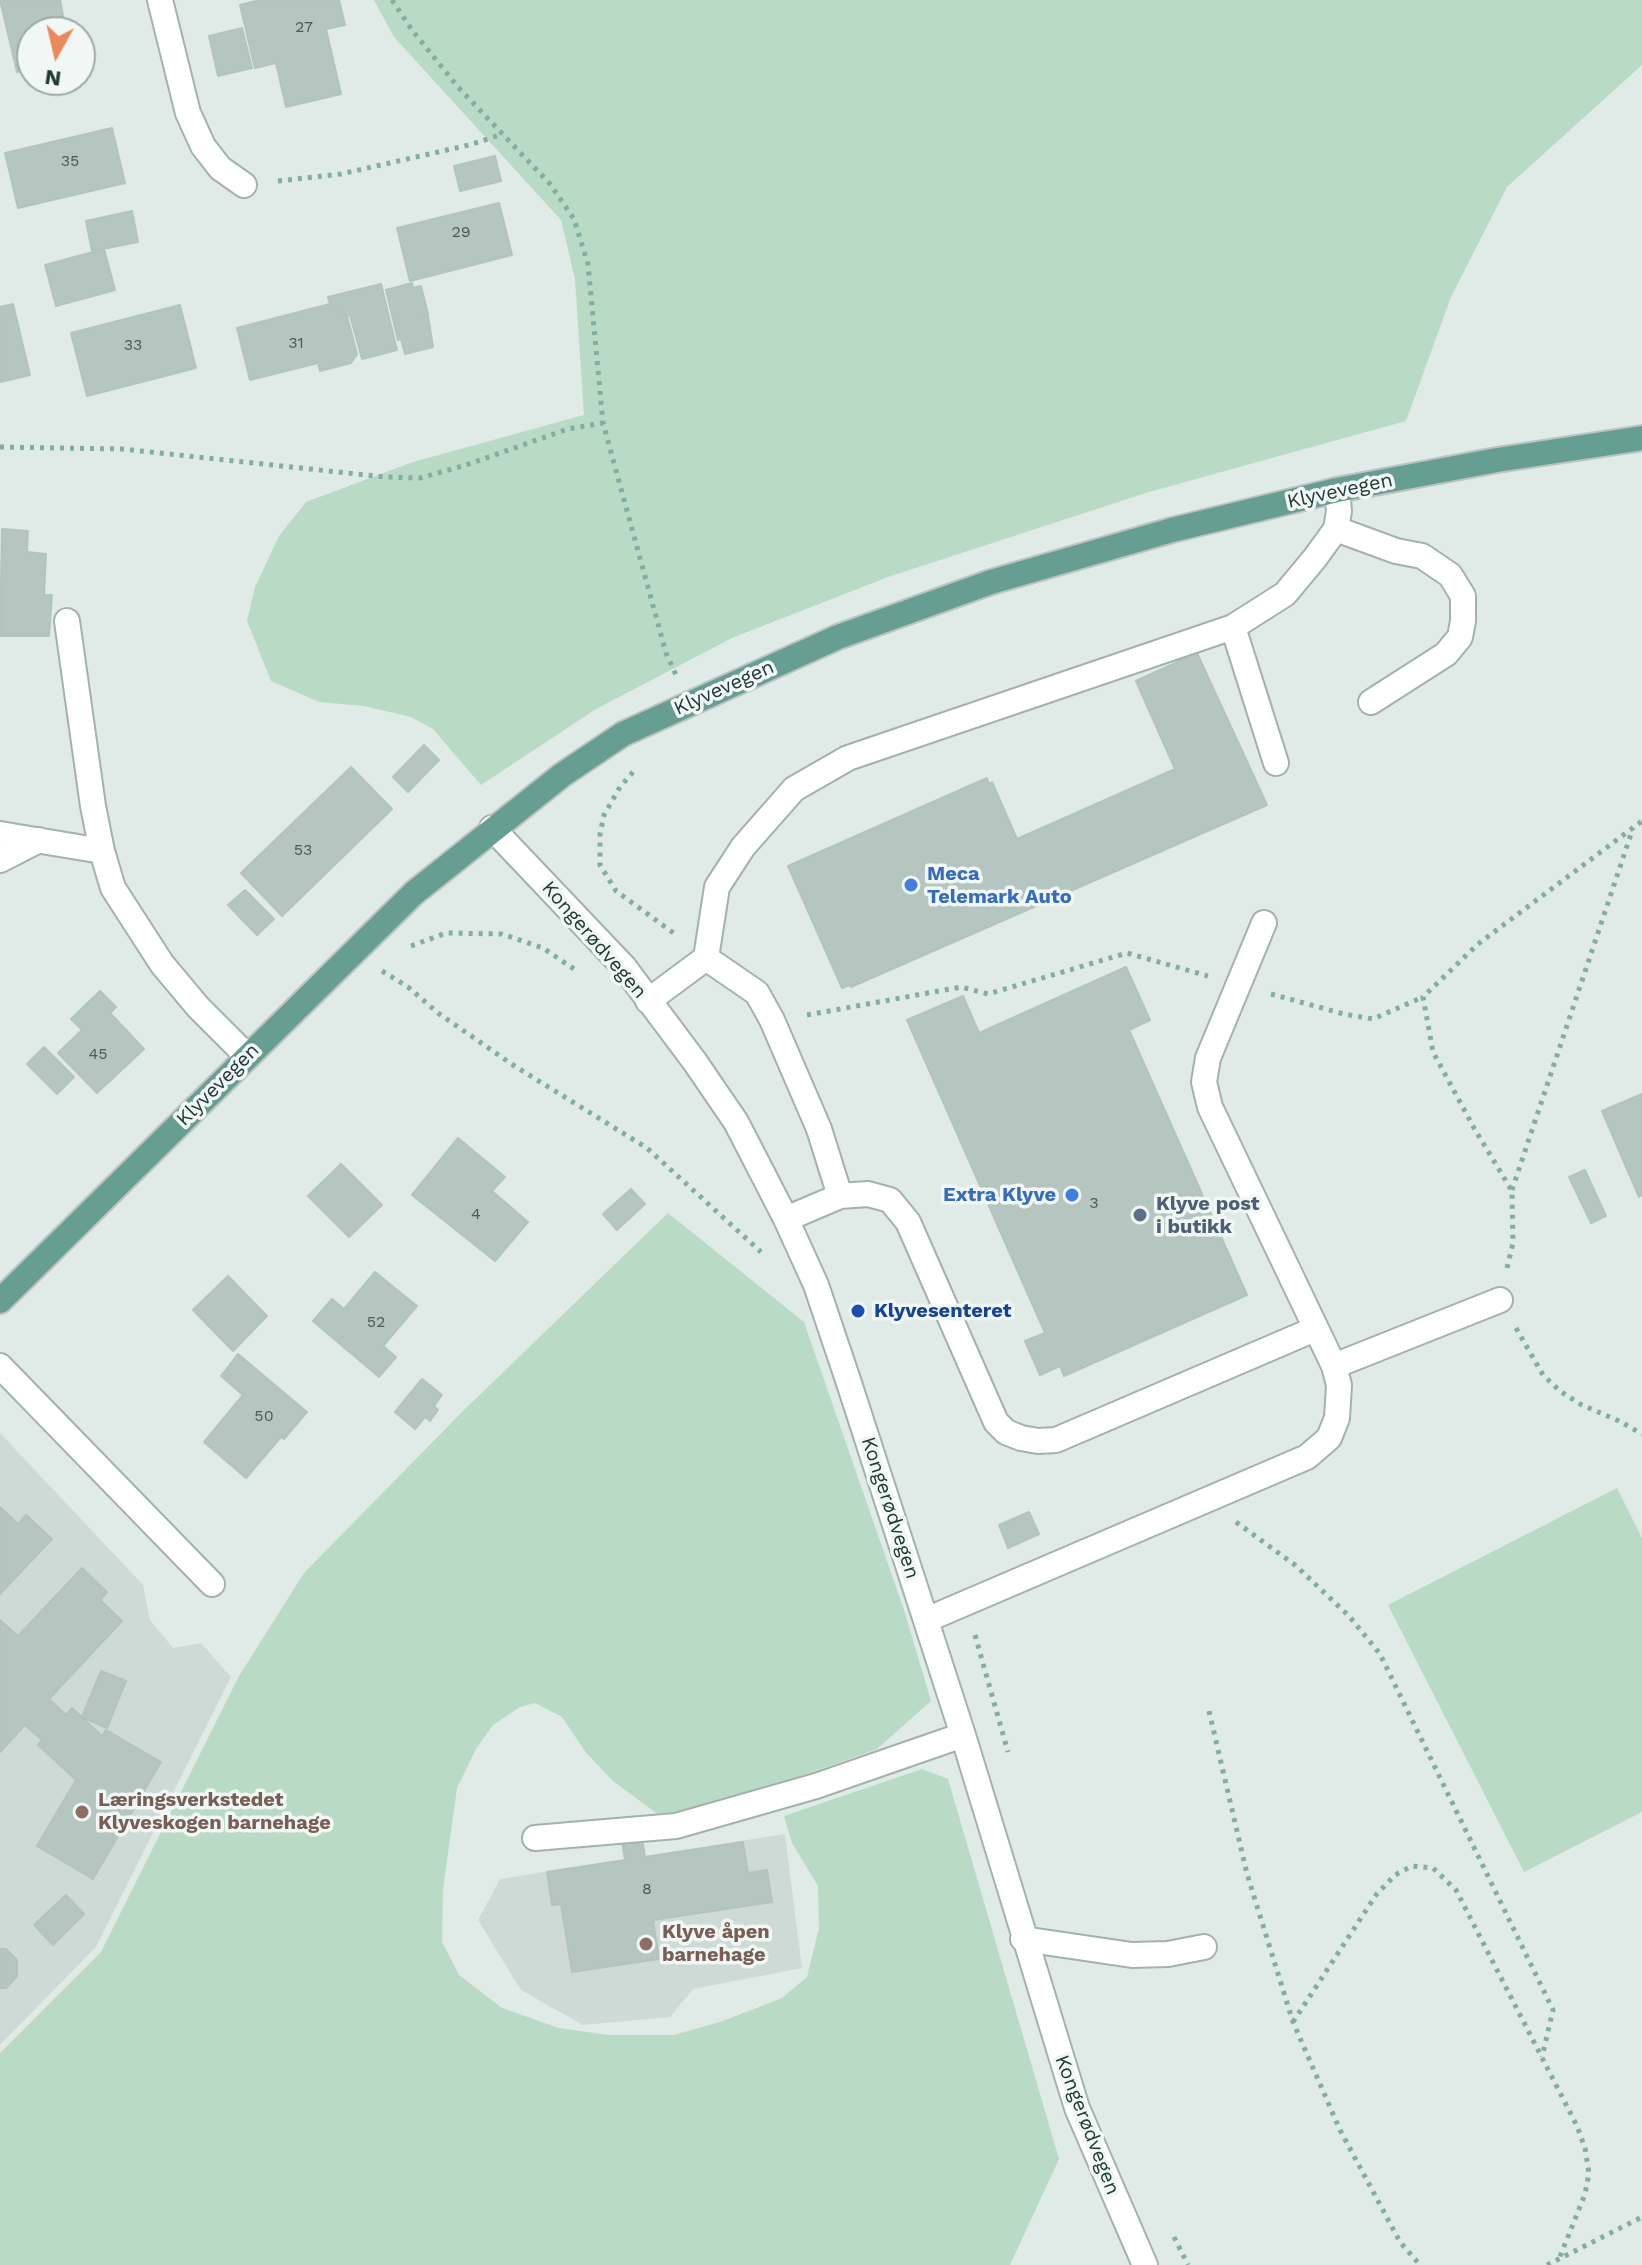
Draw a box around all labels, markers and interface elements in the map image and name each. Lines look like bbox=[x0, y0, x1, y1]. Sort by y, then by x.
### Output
north arrow bbox=[16, 16, 96, 96]
house number: 27 bbox=[295, 17, 313, 37]
text: N bbox=[43, 65, 63, 92]
house number: 35 bbox=[61, 151, 79, 171]
house number: 29 bbox=[451, 222, 471, 242]
house number: 31 bbox=[288, 333, 304, 353]
house number: 33 bbox=[124, 335, 142, 355]
street label: Klyvevegen bbox=[1285, 468, 1395, 514]
street label: Klyvevegen bbox=[670, 655, 778, 721]
house number: 53 bbox=[294, 840, 312, 860]
place label: Meca Telemark Auto bbox=[927, 862, 1072, 909]
street label: Kongerødvegen bbox=[536, 876, 652, 1004]
marker: Meca Telemark Auto bbox=[902, 876, 920, 894]
street label: Klyvevegen bbox=[172, 1039, 264, 1131]
house number: 45 bbox=[88, 1044, 108, 1064]
place label: Extra Klyve bbox=[943, 1183, 1056, 1207]
marker: Extra Klyve bbox=[1063, 1186, 1081, 1204]
place label: Klyve post i butikk bbox=[1156, 1192, 1260, 1239]
house number: 3 bbox=[1089, 1193, 1099, 1213]
house number: 4 bbox=[471, 1204, 481, 1224]
marker: Klyve post i butikk bbox=[1131, 1206, 1149, 1224]
place label: Klyvesenteret bbox=[874, 1299, 1011, 1323]
marker: Klyvesenteret bbox=[849, 1302, 867, 1320]
house number: 52 bbox=[367, 1312, 385, 1332]
house number: 50 bbox=[254, 1406, 274, 1426]
street label: Kongerødvegen bbox=[856, 1434, 924, 1582]
place label: Læringsverkstedet Klyveskogen barnehage bbox=[98, 1788, 331, 1835]
marker: Læringsverkstedet Klyveskogen barnehage bbox=[73, 1803, 91, 1821]
house number: 8 bbox=[642, 1879, 652, 1899]
place label: Klyve åpen barnehage bbox=[662, 1920, 770, 1967]
marker: Klyve åpen barnehage bbox=[637, 1935, 655, 1953]
street label: Kongerødvegen bbox=[1049, 2052, 1125, 2198]

